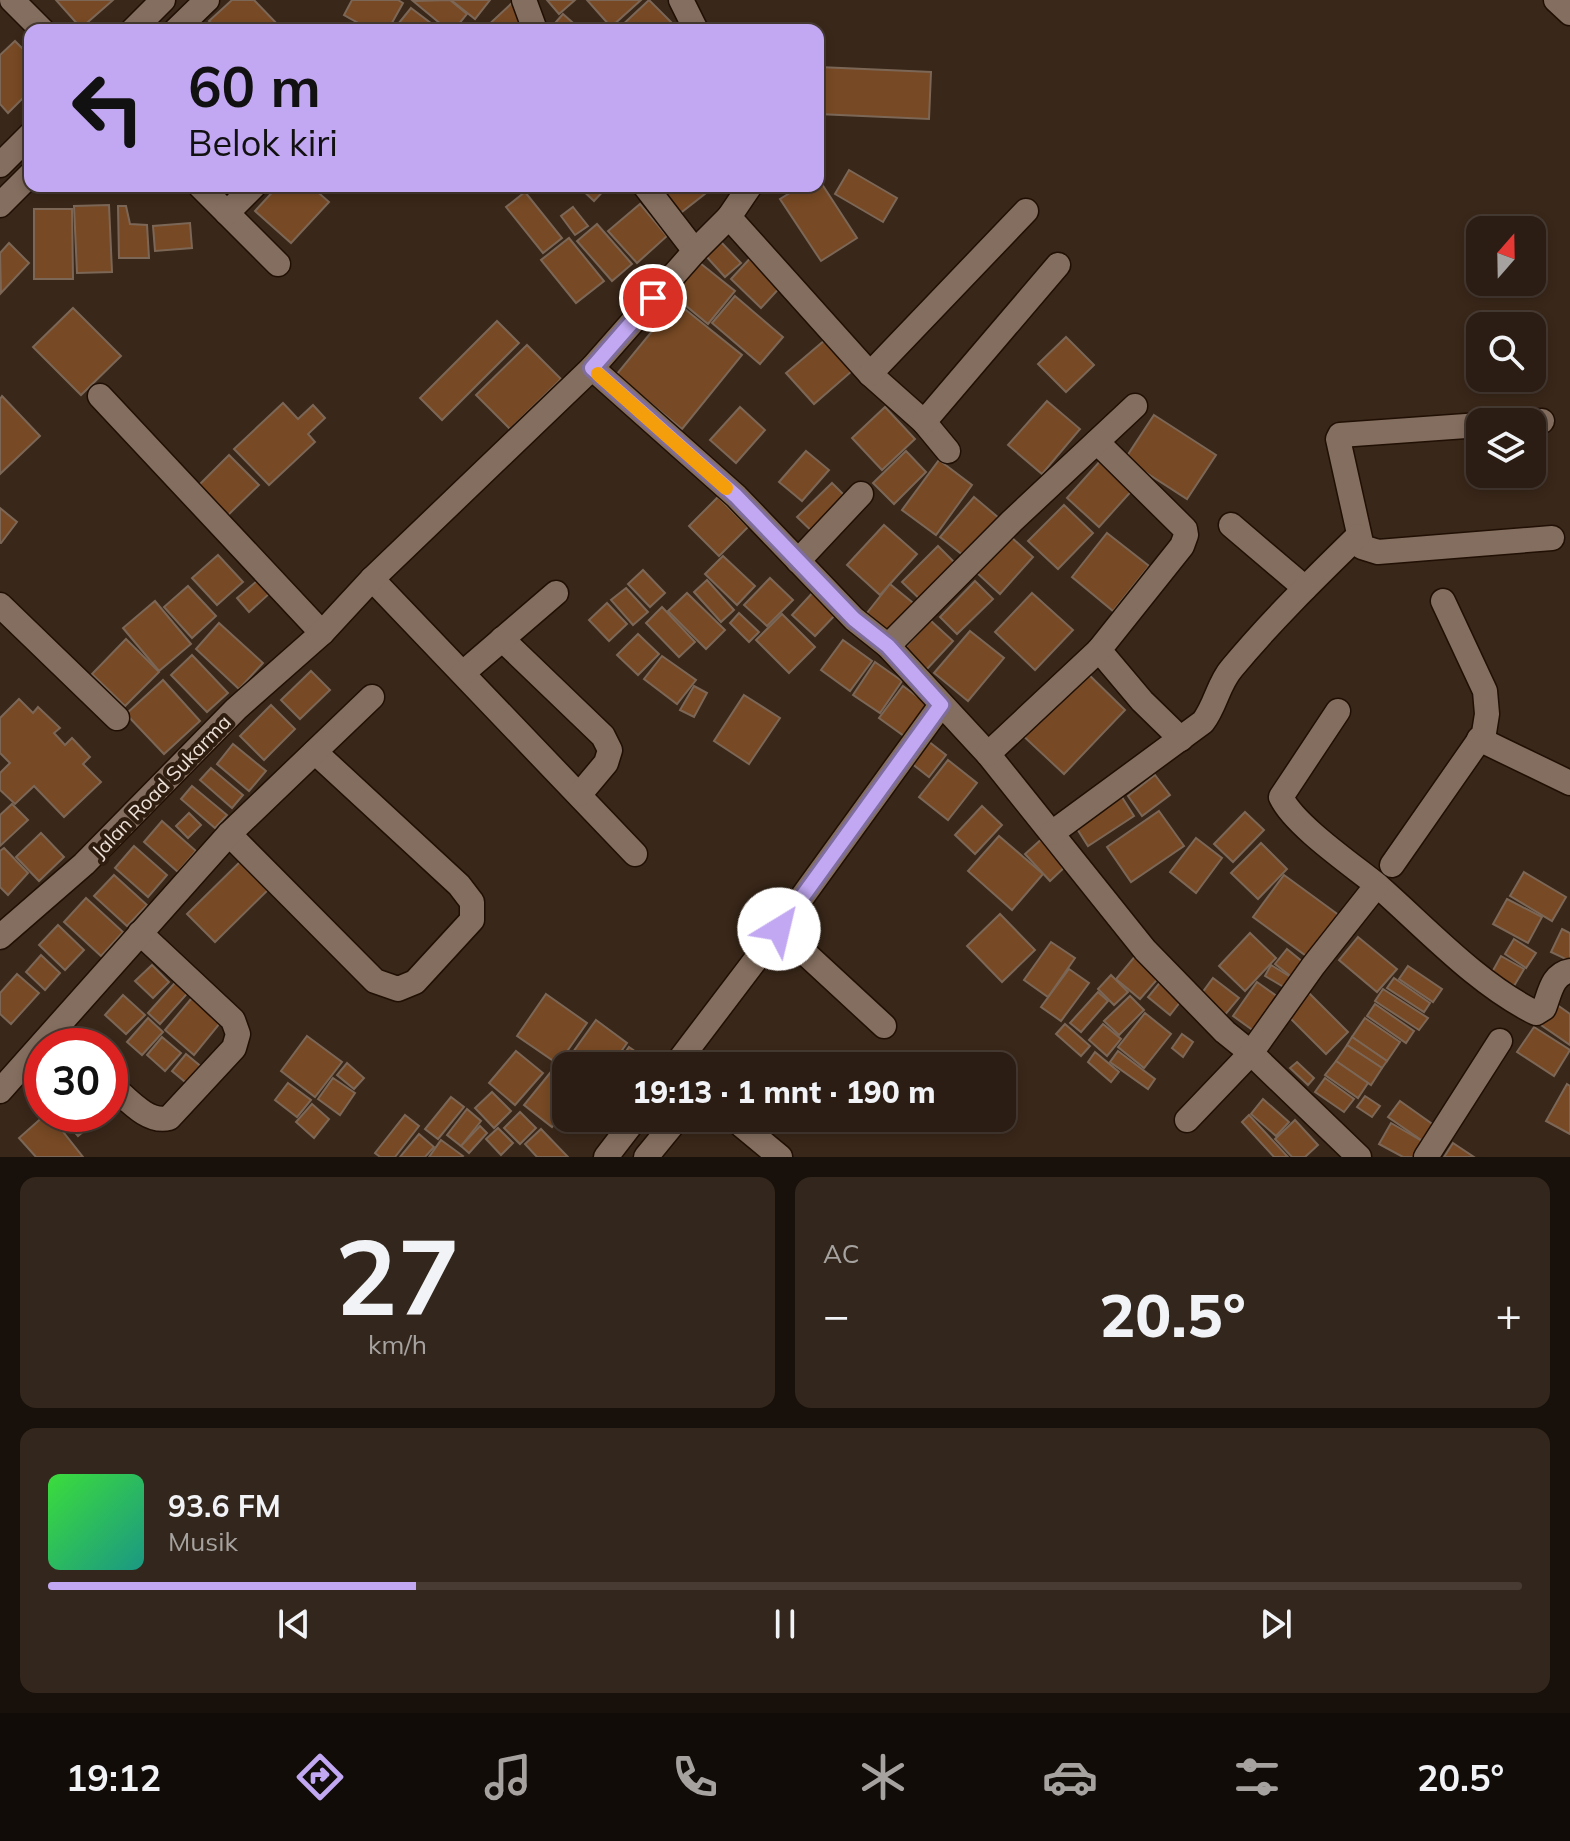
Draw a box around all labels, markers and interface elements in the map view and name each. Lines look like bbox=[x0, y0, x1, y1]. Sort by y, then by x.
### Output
text: 60 m bbox=[188, 51, 321, 121]
icon: left bbox=[56, 56, 160, 160]
text: Belok kiri bbox=[188, 120, 338, 165]
north arrow bbox=[1466, 216, 1546, 296]
map controls bbox=[1466, 216, 1546, 488]
pin bbox=[619, 264, 687, 332]
icon: arrive bbox=[631, 276, 675, 320]
button: search bbox=[1466, 312, 1546, 392]
button: layers bbox=[1466, 408, 1546, 488]
street label: Jalan Road Sukarma bbox=[86, 709, 236, 863]
position arrow bbox=[737, 887, 821, 971]
speed limit sign: 30 bbox=[24, 1028, 128, 1132]
text: 19:13 · 1 mnt · 190 m bbox=[632, 1073, 936, 1111]
text: 27 bbox=[335, 1210, 460, 1341]
text: AC bbox=[823, 1237, 860, 1270]
text: 20.5° bbox=[1099, 1277, 1246, 1352]
text: − bbox=[823, 1287, 849, 1342]
text: + bbox=[1496, 1287, 1522, 1342]
text: km/h bbox=[368, 1328, 427, 1361]
text: 93.6 FM bbox=[168, 1487, 281, 1525]
text: Musik bbox=[168, 1525, 238, 1558]
icon: previous bbox=[272, 1602, 316, 1646]
icon: pause bbox=[763, 1602, 807, 1646]
icon: next bbox=[1254, 1602, 1298, 1646]
icon: directions bbox=[292, 1749, 348, 1805]
icon: music bbox=[480, 1749, 536, 1805]
icon: phone bbox=[667, 1749, 723, 1805]
icon: climate bbox=[855, 1749, 911, 1805]
icon: car bbox=[1042, 1749, 1098, 1805]
icon: filters bbox=[1229, 1749, 1285, 1805]
text: 19:12 bbox=[66, 1755, 161, 1800]
text: 20.5° bbox=[1417, 1755, 1504, 1800]

